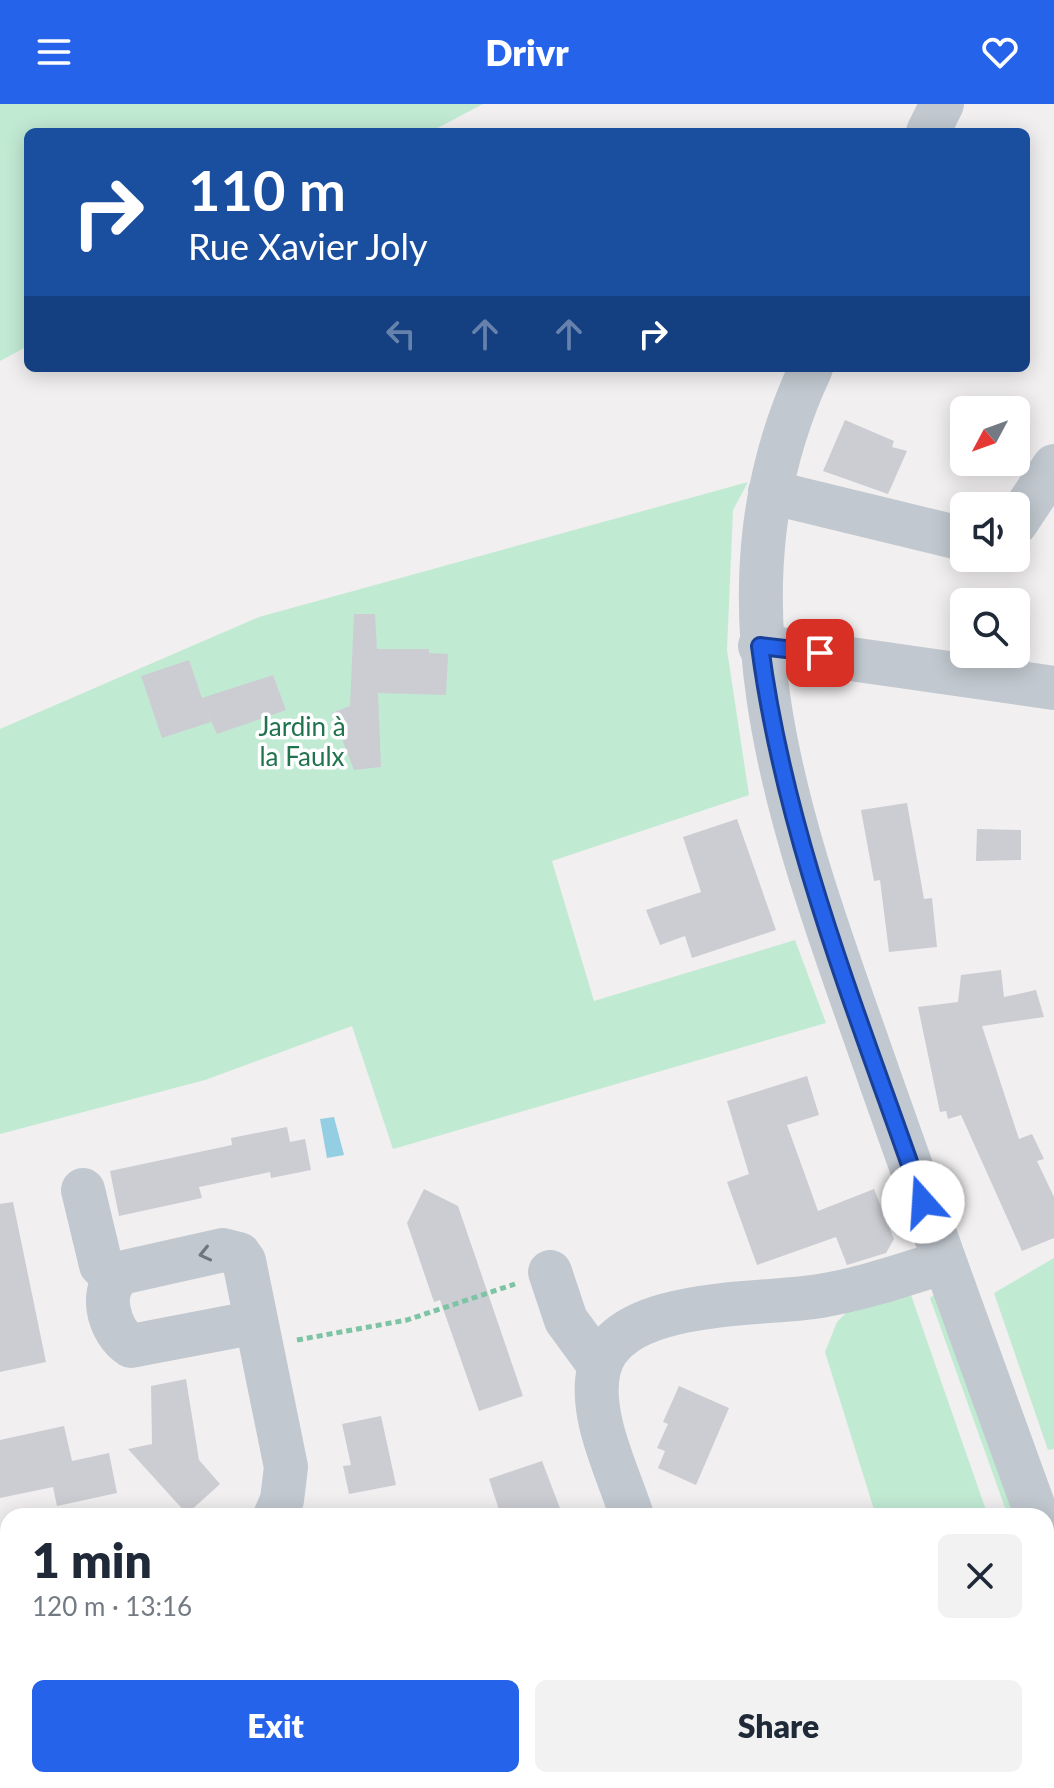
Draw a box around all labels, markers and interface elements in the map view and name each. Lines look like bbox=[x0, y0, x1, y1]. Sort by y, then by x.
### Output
icon: menu bbox=[32, 30, 76, 74]
text: Drivr bbox=[485, 30, 569, 74]
icon: heart bbox=[978, 30, 1022, 74]
text: 110 m bbox=[188, 156, 346, 223]
icon: right bbox=[56, 160, 160, 264]
text: Rue Xavier Joly bbox=[188, 224, 427, 268]
icon: left bbox=[379, 312, 423, 356]
icon: ahead bbox=[463, 312, 507, 356]
icon: ahead bbox=[547, 312, 591, 356]
icon: right bbox=[631, 312, 675, 356]
north arrow bbox=[950, 396, 1030, 476]
map controls bbox=[950, 396, 1030, 668]
button: sound bbox=[950, 492, 1030, 572]
button: search bbox=[950, 588, 1030, 668]
pin bbox=[786, 619, 854, 687]
icon: arrive bbox=[798, 631, 842, 675]
park label: Jardin à la Faulx bbox=[258, 710, 346, 772]
position arrow bbox=[881, 1160, 965, 1244]
one-way arrow bbox=[199, 1245, 212, 1262]
text: 1 min bbox=[32, 1531, 152, 1588]
button: close bbox=[938, 1534, 1022, 1618]
text: 120 m · 13:16 bbox=[32, 1590, 192, 1622]
button: Exit bbox=[32, 1680, 519, 1772]
button: Share bbox=[535, 1680, 1022, 1772]

